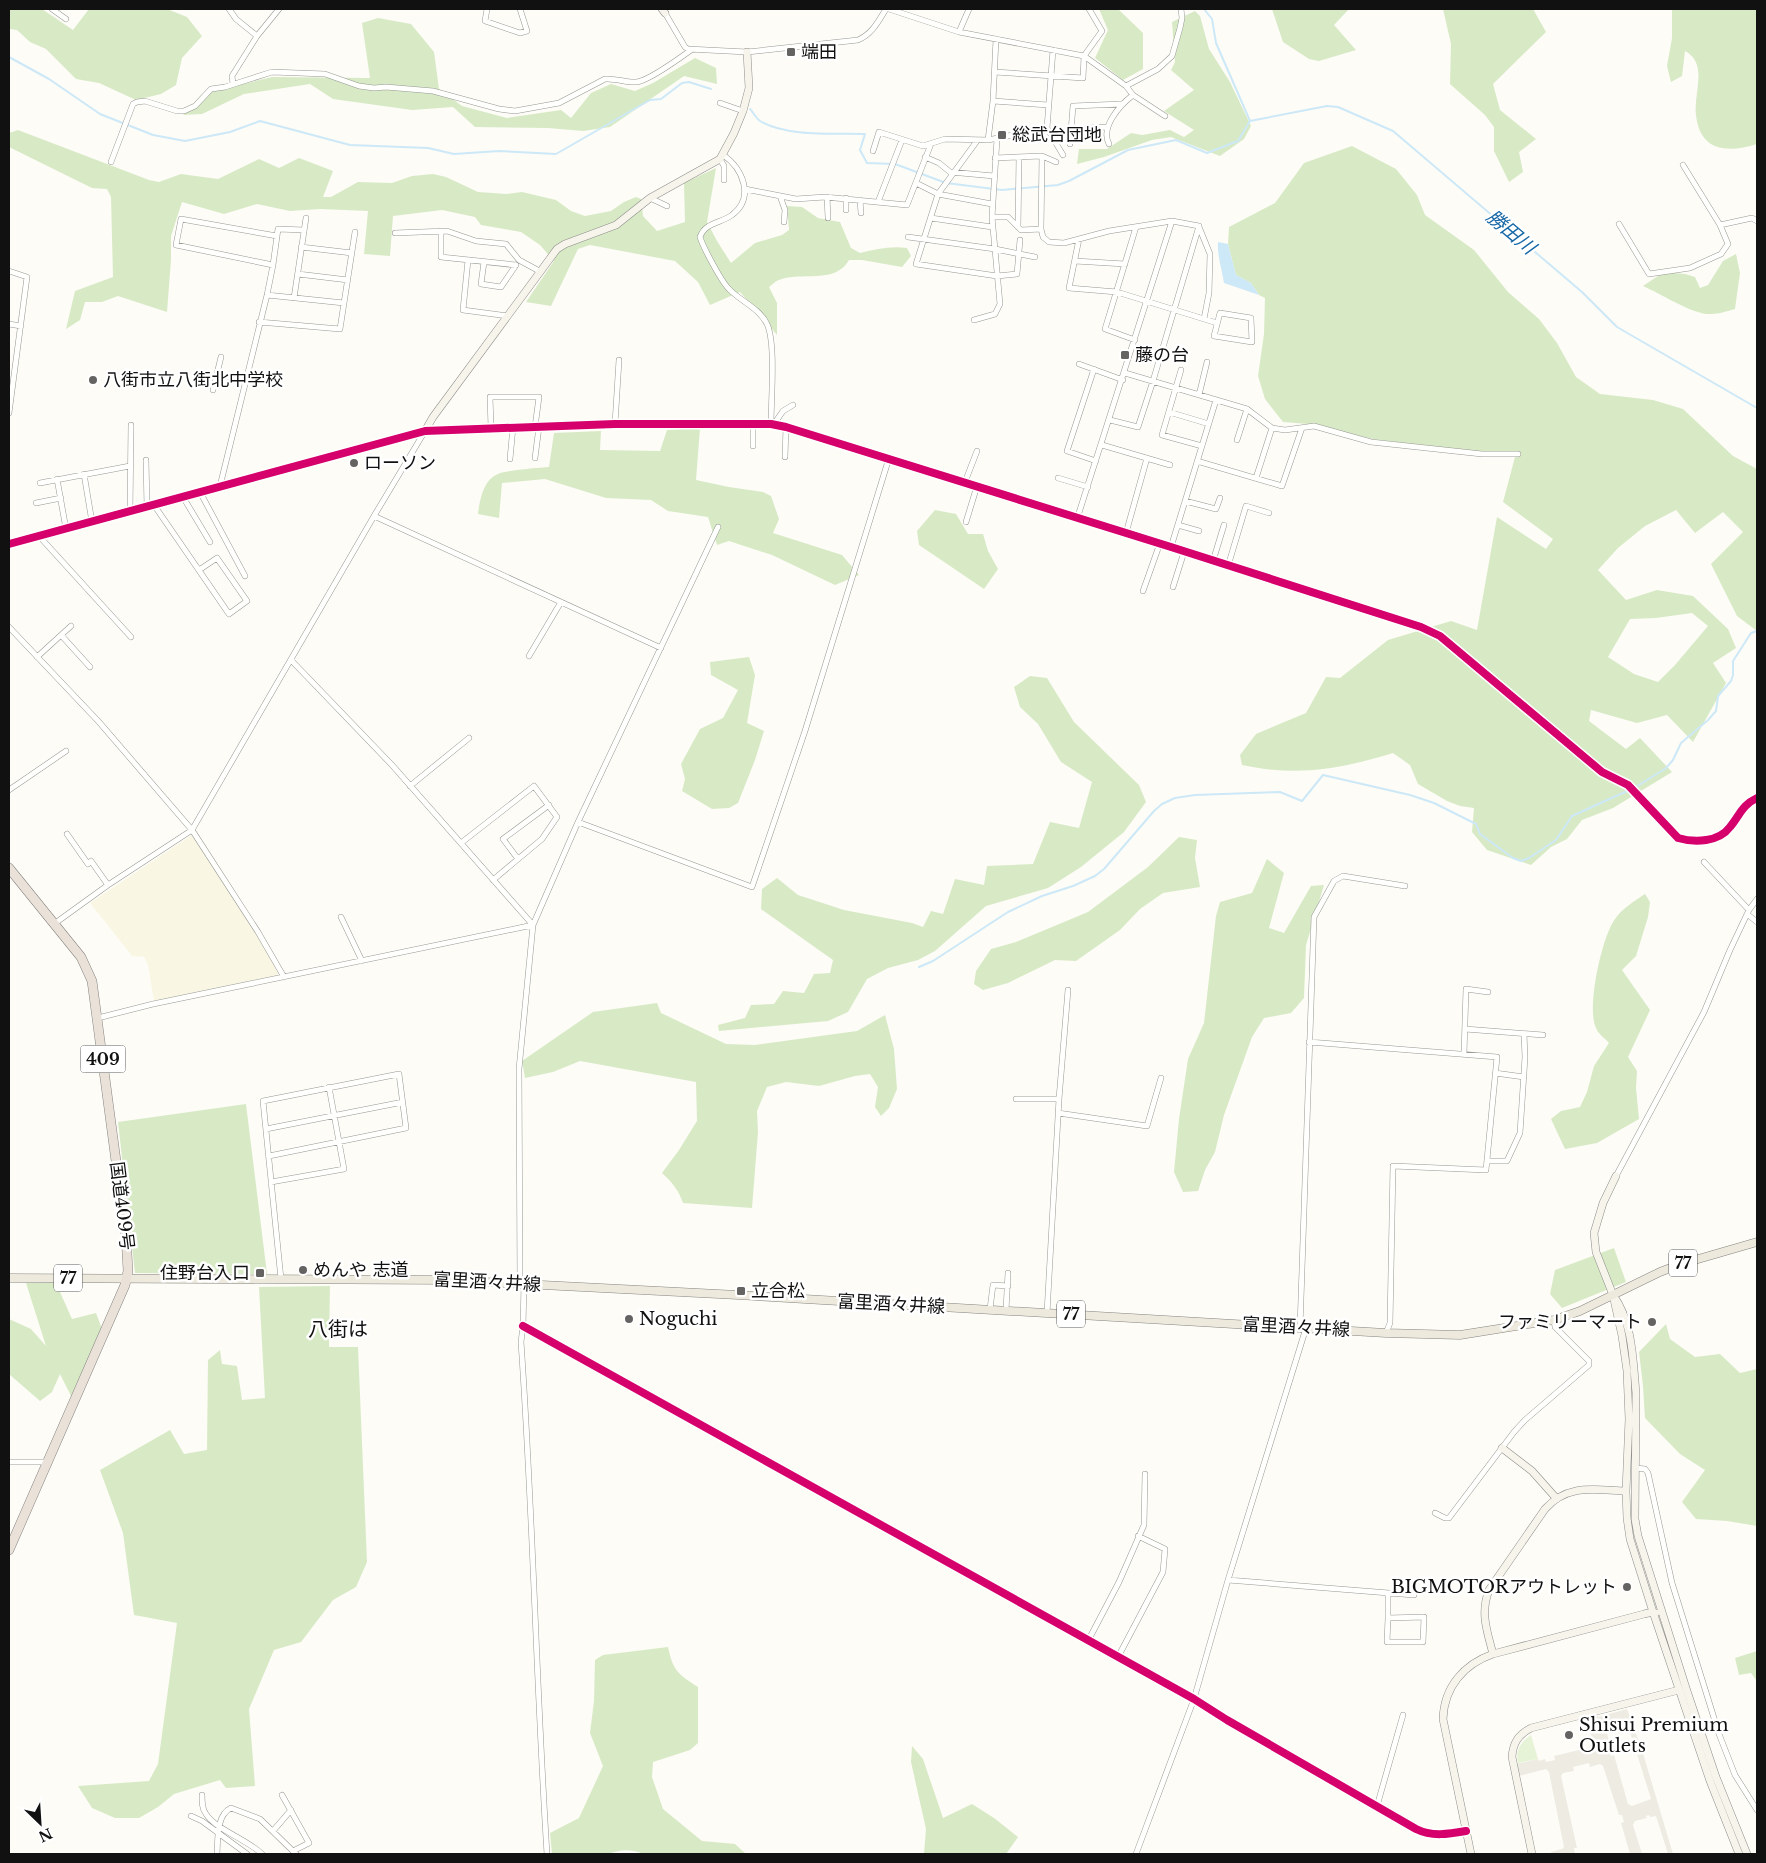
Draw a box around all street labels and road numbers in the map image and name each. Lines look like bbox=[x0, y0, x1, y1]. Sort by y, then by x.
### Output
road number: 409 bbox=[80, 1046, 126, 1072]
street label: 国道409号 bbox=[106, 1161, 138, 1251]
road number: 77 bbox=[1669, 1250, 1697, 1276]
road number: 77 bbox=[54, 1264, 82, 1292]
street label: 富里酒々井線 bbox=[432, 1268, 542, 1296]
street label: 富里酒々井線 bbox=[836, 1290, 946, 1318]
road number: 77 bbox=[1057, 1300, 1085, 1328]
street label: 富里酒々井線 bbox=[1241, 1313, 1351, 1341]

